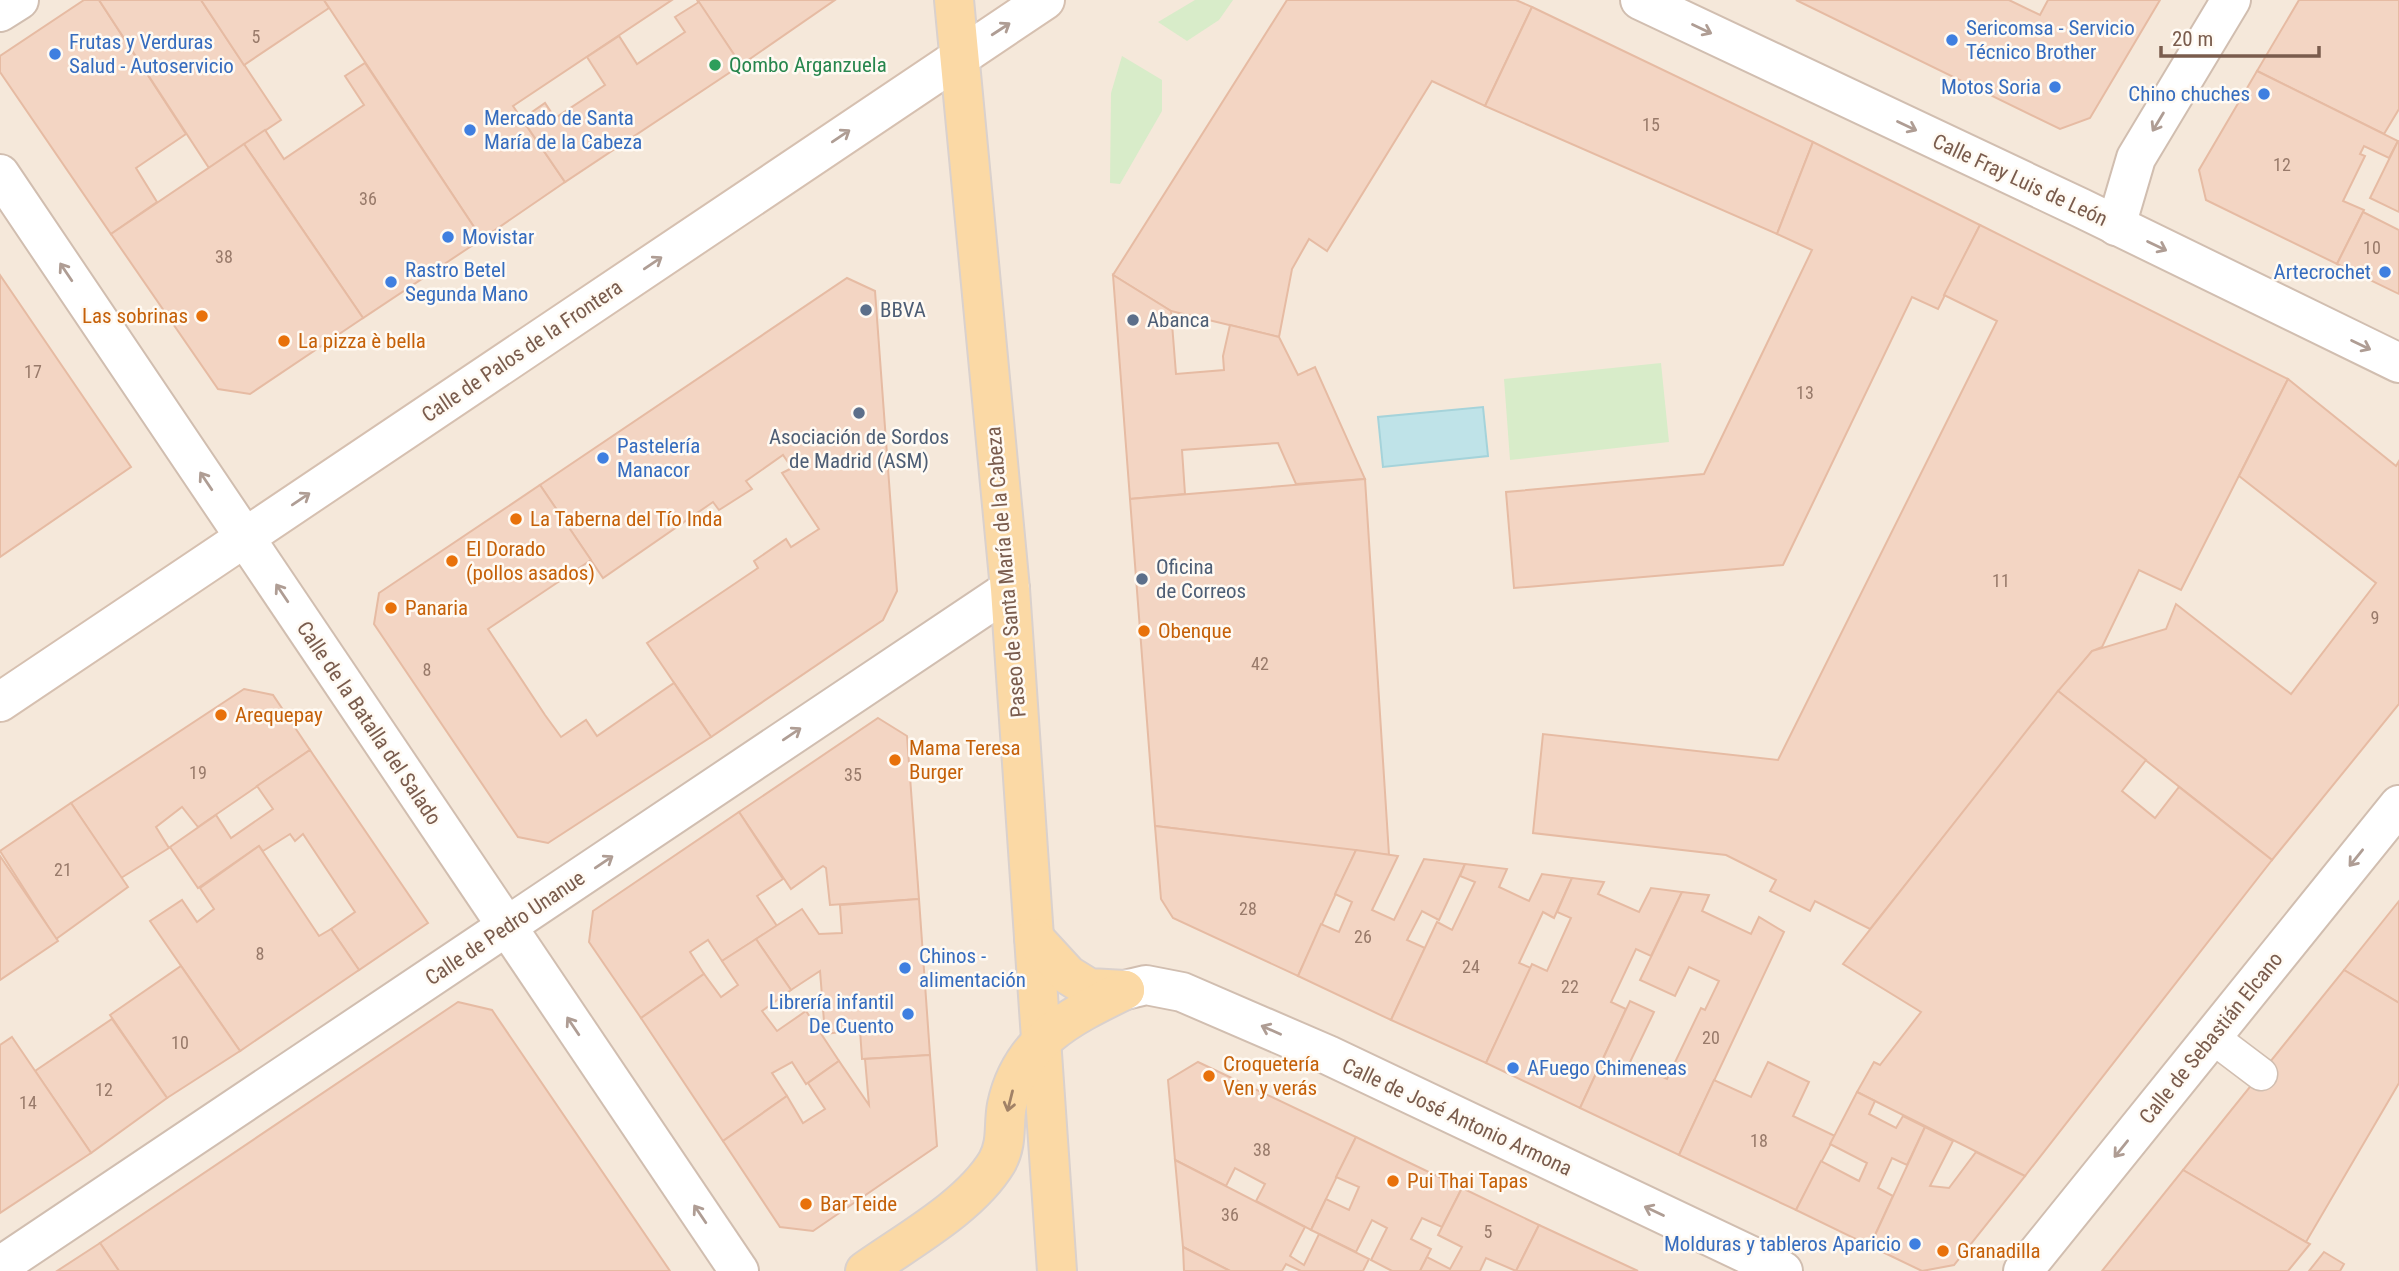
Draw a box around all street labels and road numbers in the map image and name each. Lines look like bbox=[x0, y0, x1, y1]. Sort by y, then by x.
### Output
street label: Calle Fray Luis de León bbox=[1929, 129, 2111, 231]
street label: Calle de Palos de la Frontera bbox=[417, 275, 627, 427]
street label: Paseo de Santa María de la Cabeza bbox=[981, 425, 1031, 719]
street label: Calle de la Batalla del Salado bbox=[292, 617, 446, 829]
street label: Calle de Pedro Unanue bbox=[421, 866, 589, 990]
street label: Calle de Sebastián Elcano bbox=[2134, 947, 2288, 1129]
street label: Calle de José Antonio Armona bbox=[1338, 1053, 1576, 1181]

